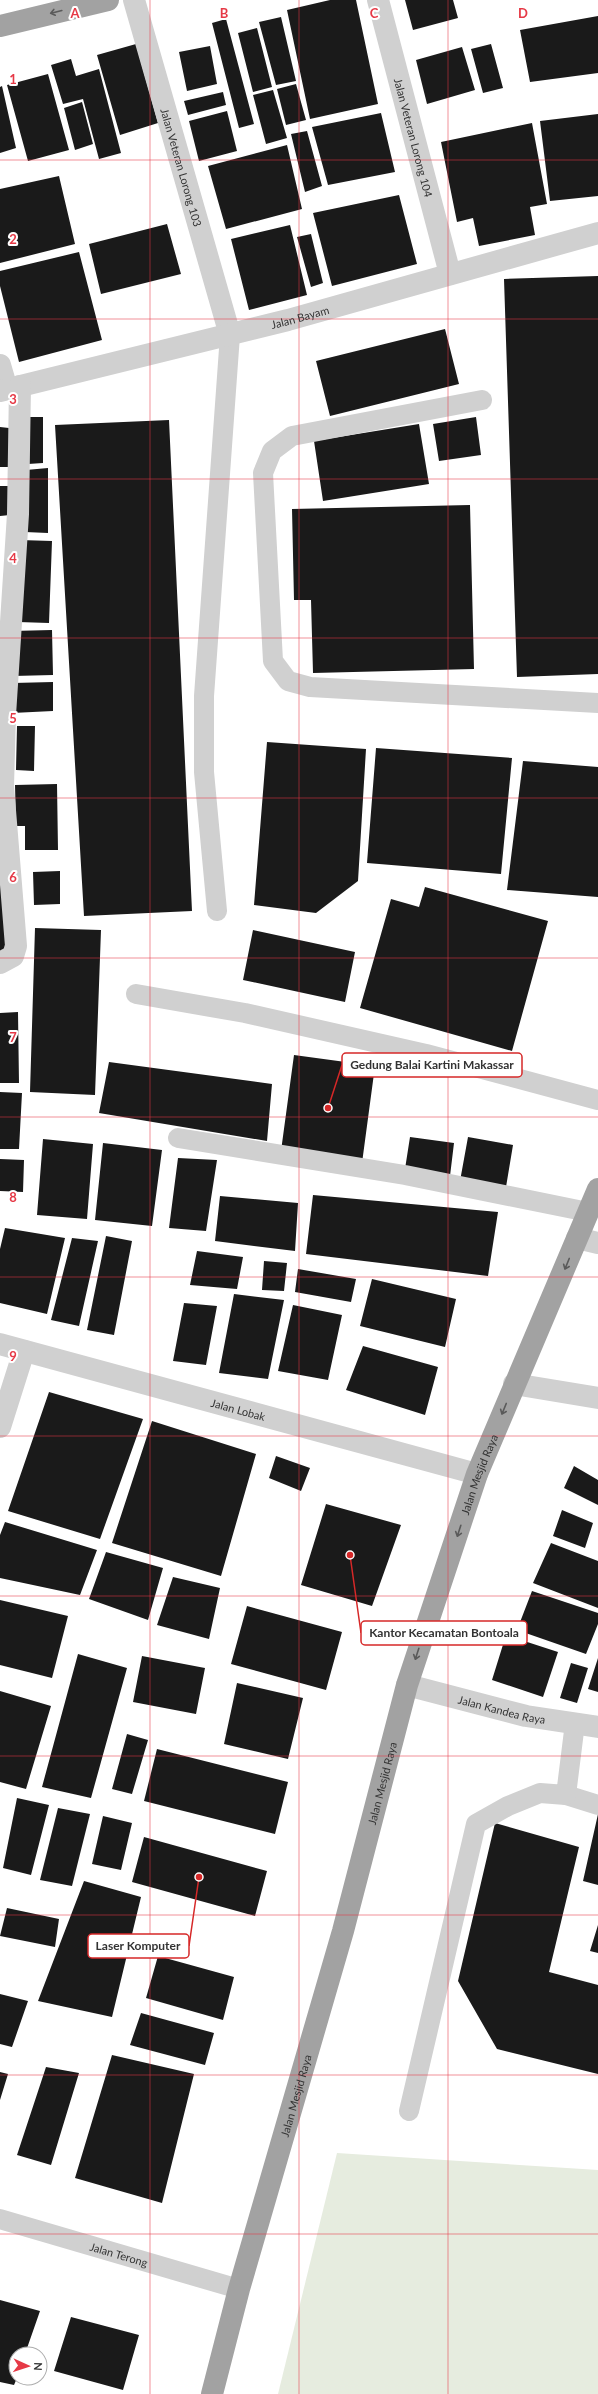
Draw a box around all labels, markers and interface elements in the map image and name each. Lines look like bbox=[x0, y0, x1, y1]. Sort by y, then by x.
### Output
text: A bbox=[69, 5, 80, 21]
text: B bbox=[220, 5, 229, 21]
text: C bbox=[370, 5, 379, 21]
text: D bbox=[518, 5, 528, 21]
one-way arrow bbox=[50, 9, 63, 17]
text: 1 bbox=[9, 71, 17, 87]
street label: Jalan Veteran Lorong 104 bbox=[392, 76, 436, 199]
street label: Jalan Veteran Lorong 103 bbox=[159, 107, 205, 228]
text: 2 bbox=[9, 231, 17, 247]
street label: Jalan Bayam bbox=[270, 302, 330, 330]
text: 3 bbox=[9, 391, 17, 407]
text: 4 bbox=[9, 550, 17, 566]
text: 5 bbox=[9, 710, 17, 726]
text: 6 bbox=[9, 869, 17, 885]
text: 7 bbox=[9, 1029, 17, 1045]
callout: Gedung Balai Kartini Makassar bbox=[342, 1053, 522, 1077]
text: Gedung Balai Kartini Makassar bbox=[350, 1057, 514, 1072]
text: 8 bbox=[9, 1189, 17, 1205]
one-way arrow bbox=[562, 1257, 570, 1269]
text: 9 bbox=[9, 1348, 17, 1364]
street label: Jalan Lobak bbox=[210, 1395, 267, 1423]
one-way arrow bbox=[500, 1402, 507, 1414]
street label: Jalan Mesjid Raya bbox=[458, 1432, 500, 1516]
one-way arrow bbox=[454, 1524, 462, 1536]
callout: Kantor Kecamatan Bontoala bbox=[361, 1621, 527, 1645]
text: Kantor Kecamatan Bontoala bbox=[369, 1625, 519, 1640]
one-way arrow bbox=[413, 1647, 421, 1659]
street label: Jalan Kandea Raya bbox=[457, 1692, 546, 1725]
street label: Jalan Mesjid Raya bbox=[364, 1740, 398, 1826]
callout: Laser Komputer bbox=[88, 1934, 189, 1958]
text: Laser Komputer bbox=[96, 1938, 181, 1953]
street label: Jalan Mesjid Raya bbox=[277, 2053, 313, 2138]
street label: Jalan Terong bbox=[89, 2239, 150, 2269]
north arrow bbox=[8, 2346, 48, 2386]
text: N bbox=[32, 2362, 45, 2371]

